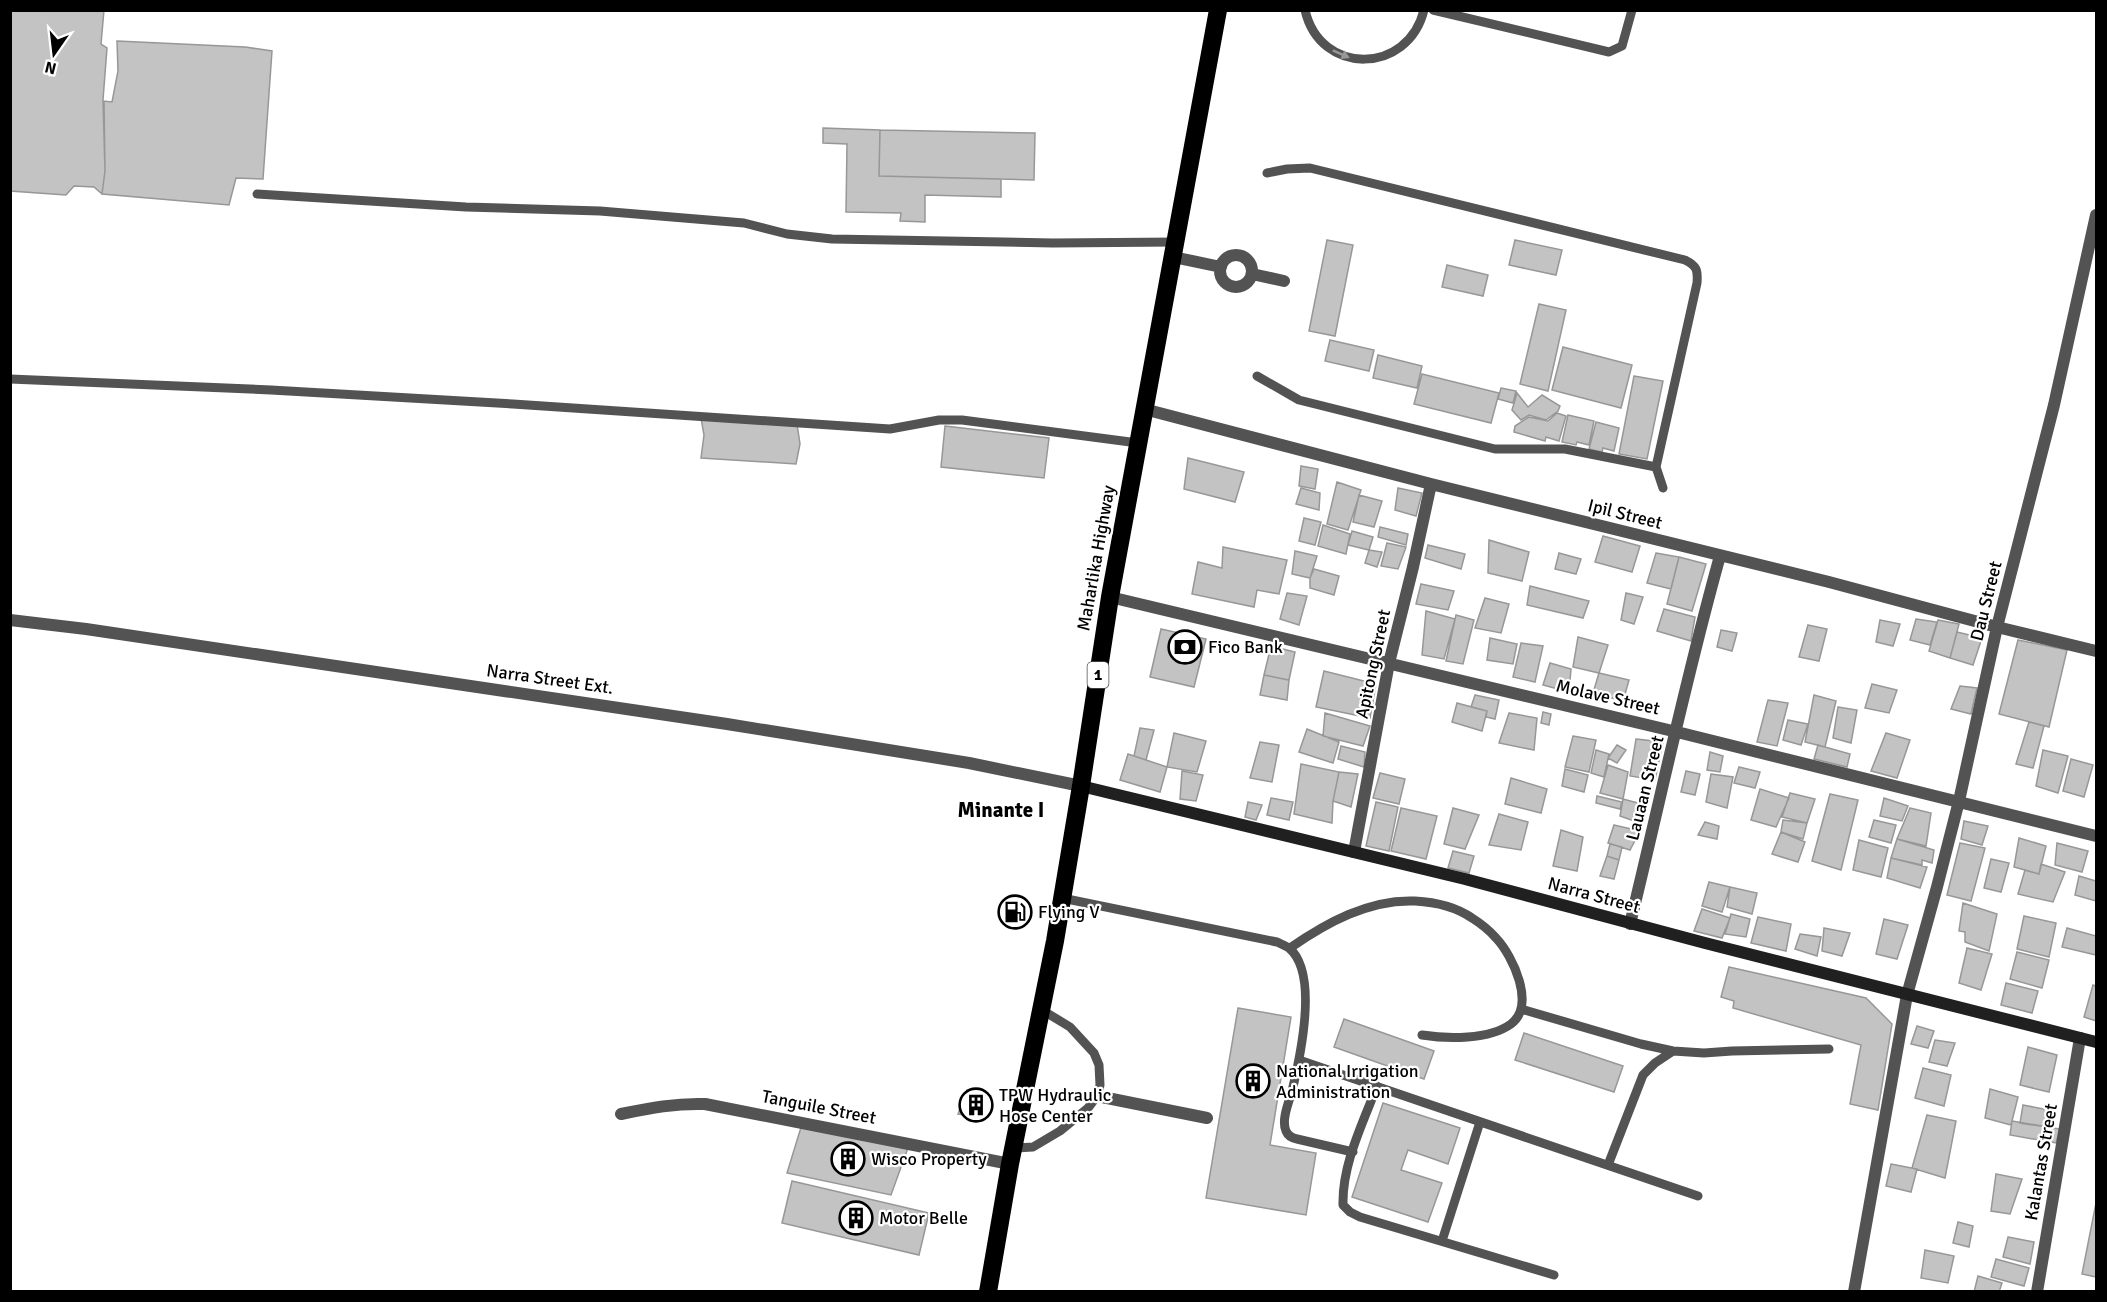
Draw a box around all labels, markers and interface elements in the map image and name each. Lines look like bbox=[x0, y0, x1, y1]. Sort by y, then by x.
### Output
north arrow bbox=[24, 24, 84, 84]
one-way arrow bbox=[1332, 49, 1349, 58]
text: N bbox=[43, 57, 58, 79]
street label: Maharlika Highway bbox=[1072, 483, 1120, 633]
street label: Ipil Street bbox=[1586, 494, 1664, 534]
street label: Dau Street bbox=[1965, 559, 2007, 643]
street label: Apitong Street bbox=[1351, 607, 1395, 721]
bank icon: Fico Bank bbox=[1167, 629, 1203, 665]
place label: Fico Bank bbox=[1208, 636, 1283, 658]
street label: Narra Street Ext. bbox=[485, 659, 615, 699]
road number: 1 bbox=[1088, 662, 1108, 688]
street label: Molave Street bbox=[1554, 674, 1662, 720]
street label: Lauaan Street bbox=[1621, 733, 1669, 843]
district label: Minante I bbox=[958, 797, 1044, 823]
street label: Narra Street bbox=[1546, 872, 1642, 918]
fuel station icon: Flying V bbox=[997, 894, 1033, 930]
place label: Flying V bbox=[1038, 901, 1100, 923]
place label: National Irrigation Administration bbox=[1276, 1060, 1419, 1103]
building icon: National Irrigation Administration bbox=[1235, 1063, 1271, 1099]
place label: TPW Hydraulic Hose Center bbox=[999, 1084, 1111, 1127]
street label: Tanguile Street bbox=[760, 1085, 878, 1129]
building icon: TPW Hydraulic Hose Center bbox=[958, 1087, 994, 1123]
street label: Kalantas Street bbox=[2020, 1102, 2062, 1222]
building icon: Wisco Property bbox=[830, 1141, 866, 1177]
place label: Wisco Property bbox=[871, 1148, 987, 1170]
building icon: Motor Belle bbox=[838, 1200, 874, 1236]
place label: Motor Belle bbox=[879, 1207, 968, 1229]

